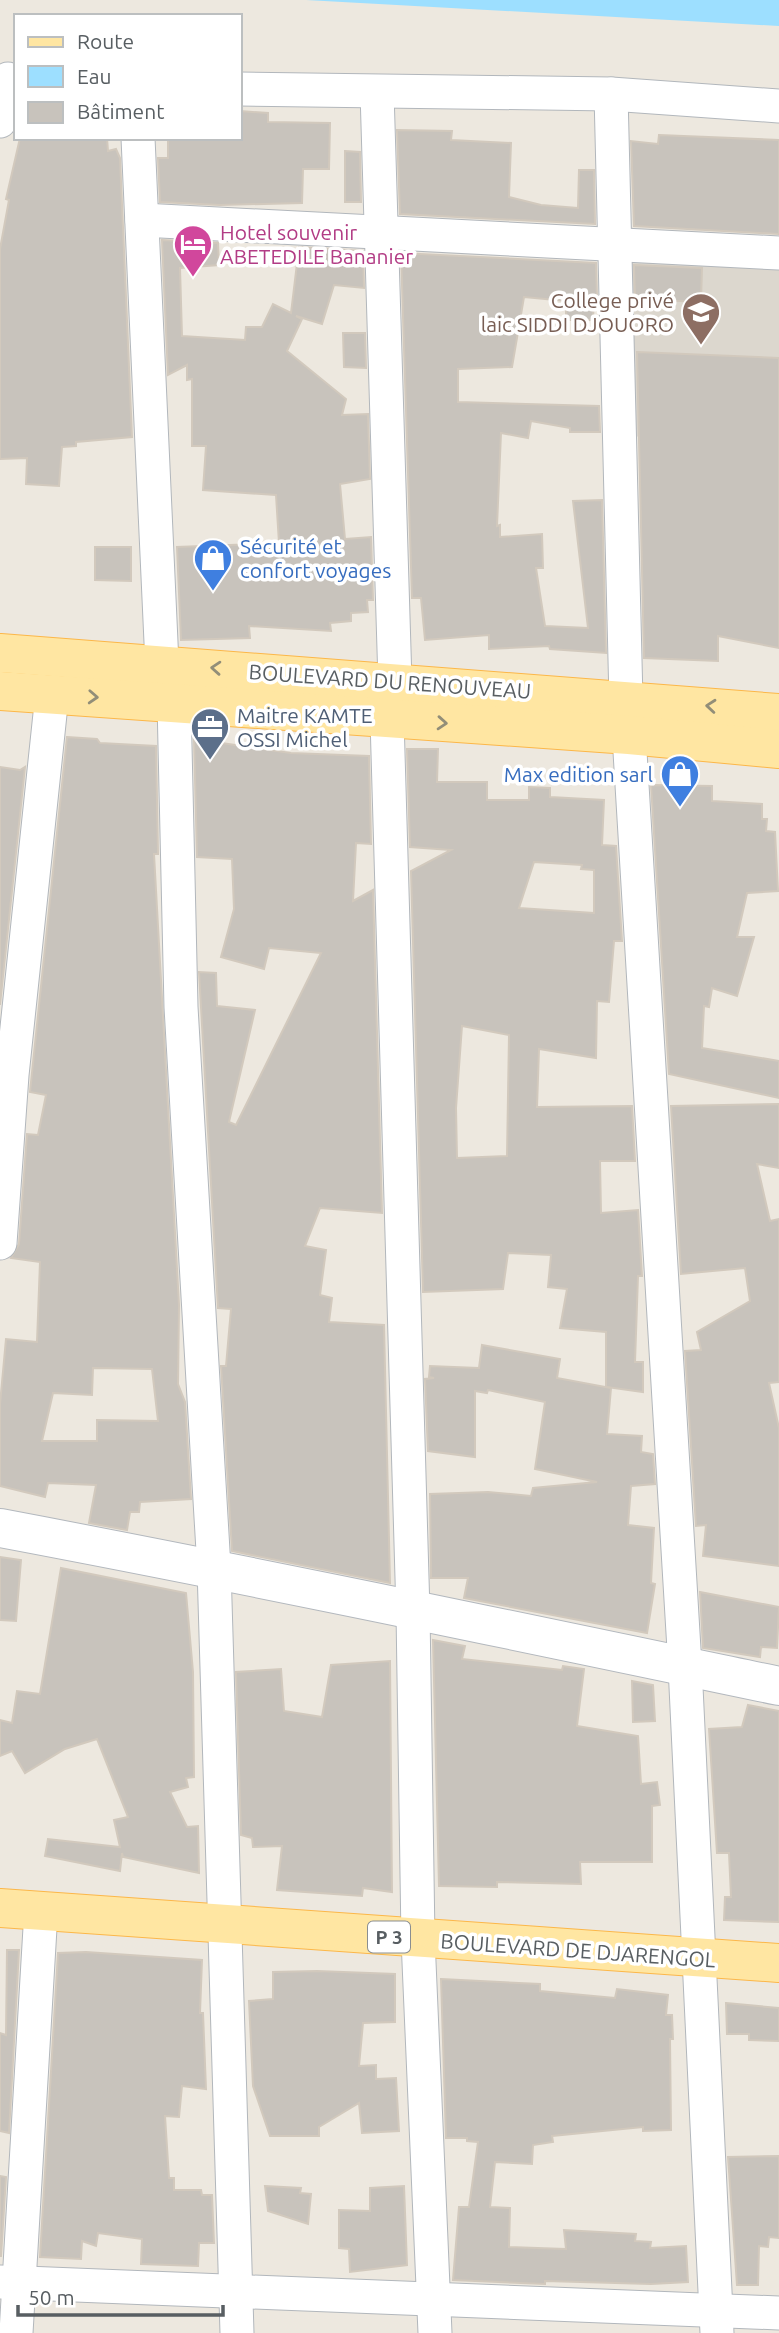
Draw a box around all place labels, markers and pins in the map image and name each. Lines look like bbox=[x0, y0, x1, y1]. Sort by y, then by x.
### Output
place label: Hotel souvenir ABETEDILE Bananier bbox=[220, 220, 413, 268]
hotel icon: Hotel souvenir ABETEDILE Bananier bbox=[172, 223, 214, 278]
place label: College privé laic SIDDI DJOUORO bbox=[481, 288, 674, 336]
school or university icon: College privé laic SIDDI DJOUORO bbox=[680, 291, 722, 346]
place label: Sécurité et confort voyages bbox=[240, 534, 391, 582]
shop icon: Sécurité et confort voyages bbox=[192, 537, 234, 592]
place label: Maitre KAMTE OSSI Michel bbox=[237, 703, 373, 751]
office icon: Maitre KAMTE OSSI Michel bbox=[189, 706, 231, 761]
shop icon: Max edition sarl bbox=[659, 753, 701, 808]
place label: Max edition sarl bbox=[504, 762, 653, 786]

